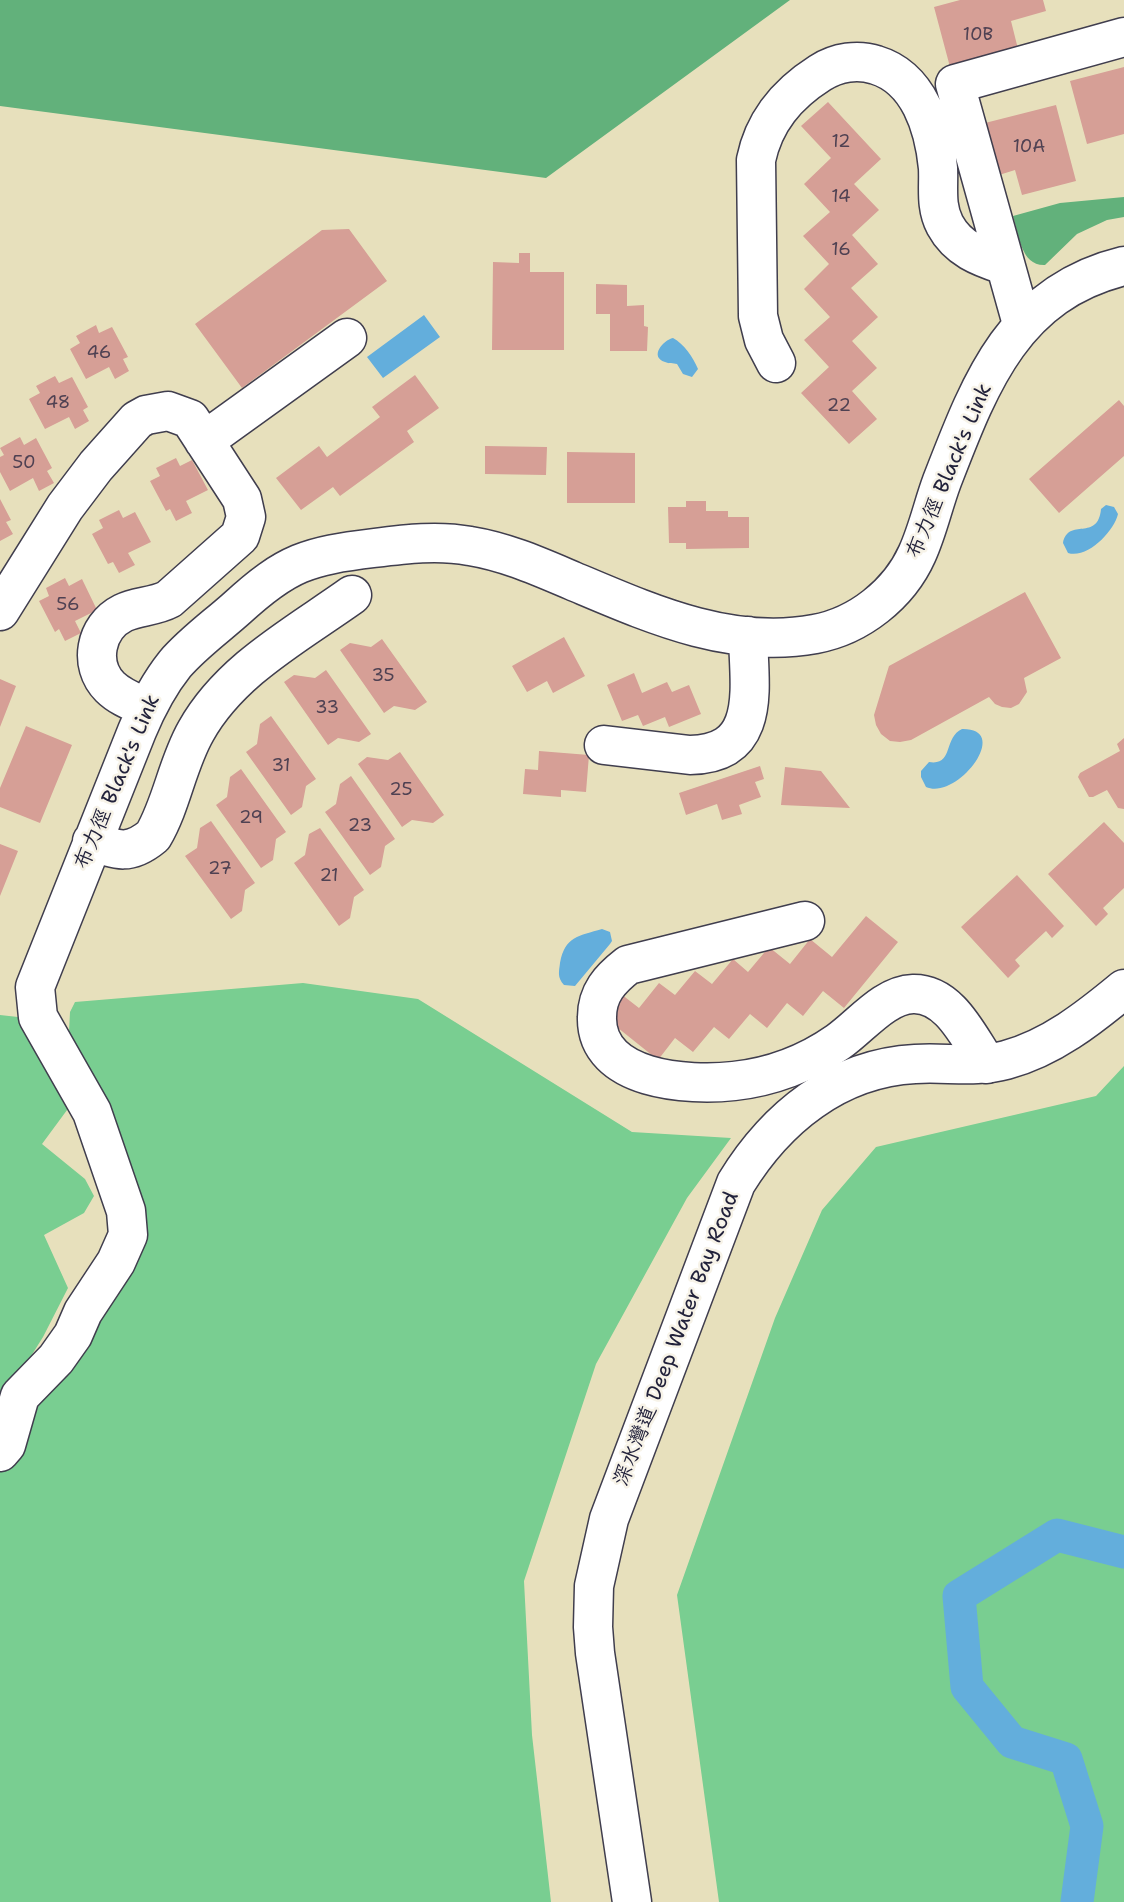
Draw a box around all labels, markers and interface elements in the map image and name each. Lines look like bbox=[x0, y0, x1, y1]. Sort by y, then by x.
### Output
house number: 10B bbox=[963, 24, 993, 46]
house number: 12 bbox=[831, 131, 851, 153]
house number: 10A bbox=[1013, 136, 1045, 158]
house number: 14 bbox=[831, 186, 851, 208]
house number: 16 bbox=[831, 239, 851, 261]
house number: 46 bbox=[87, 342, 111, 364]
street label: 布力徑 Black's Link bbox=[902, 380, 998, 562]
house number: 48 bbox=[46, 392, 70, 414]
house number: 22 bbox=[827, 395, 851, 417]
house number: 50 bbox=[12, 452, 36, 474]
house number: 56 bbox=[56, 594, 80, 616]
house number: 35 bbox=[371, 665, 395, 687]
street label: 布力徑 Black's Link bbox=[70, 691, 166, 873]
house number: 33 bbox=[315, 697, 339, 719]
house number: 31 bbox=[271, 755, 291, 777]
house number: 25 bbox=[389, 779, 413, 801]
house number: 29 bbox=[239, 807, 263, 829]
house number: 23 bbox=[348, 815, 372, 837]
house number: 27 bbox=[208, 858, 232, 880]
house number: 21 bbox=[319, 865, 339, 887]
street label: 深水灣道 Deep Water Bay Road bbox=[609, 1188, 745, 1490]

